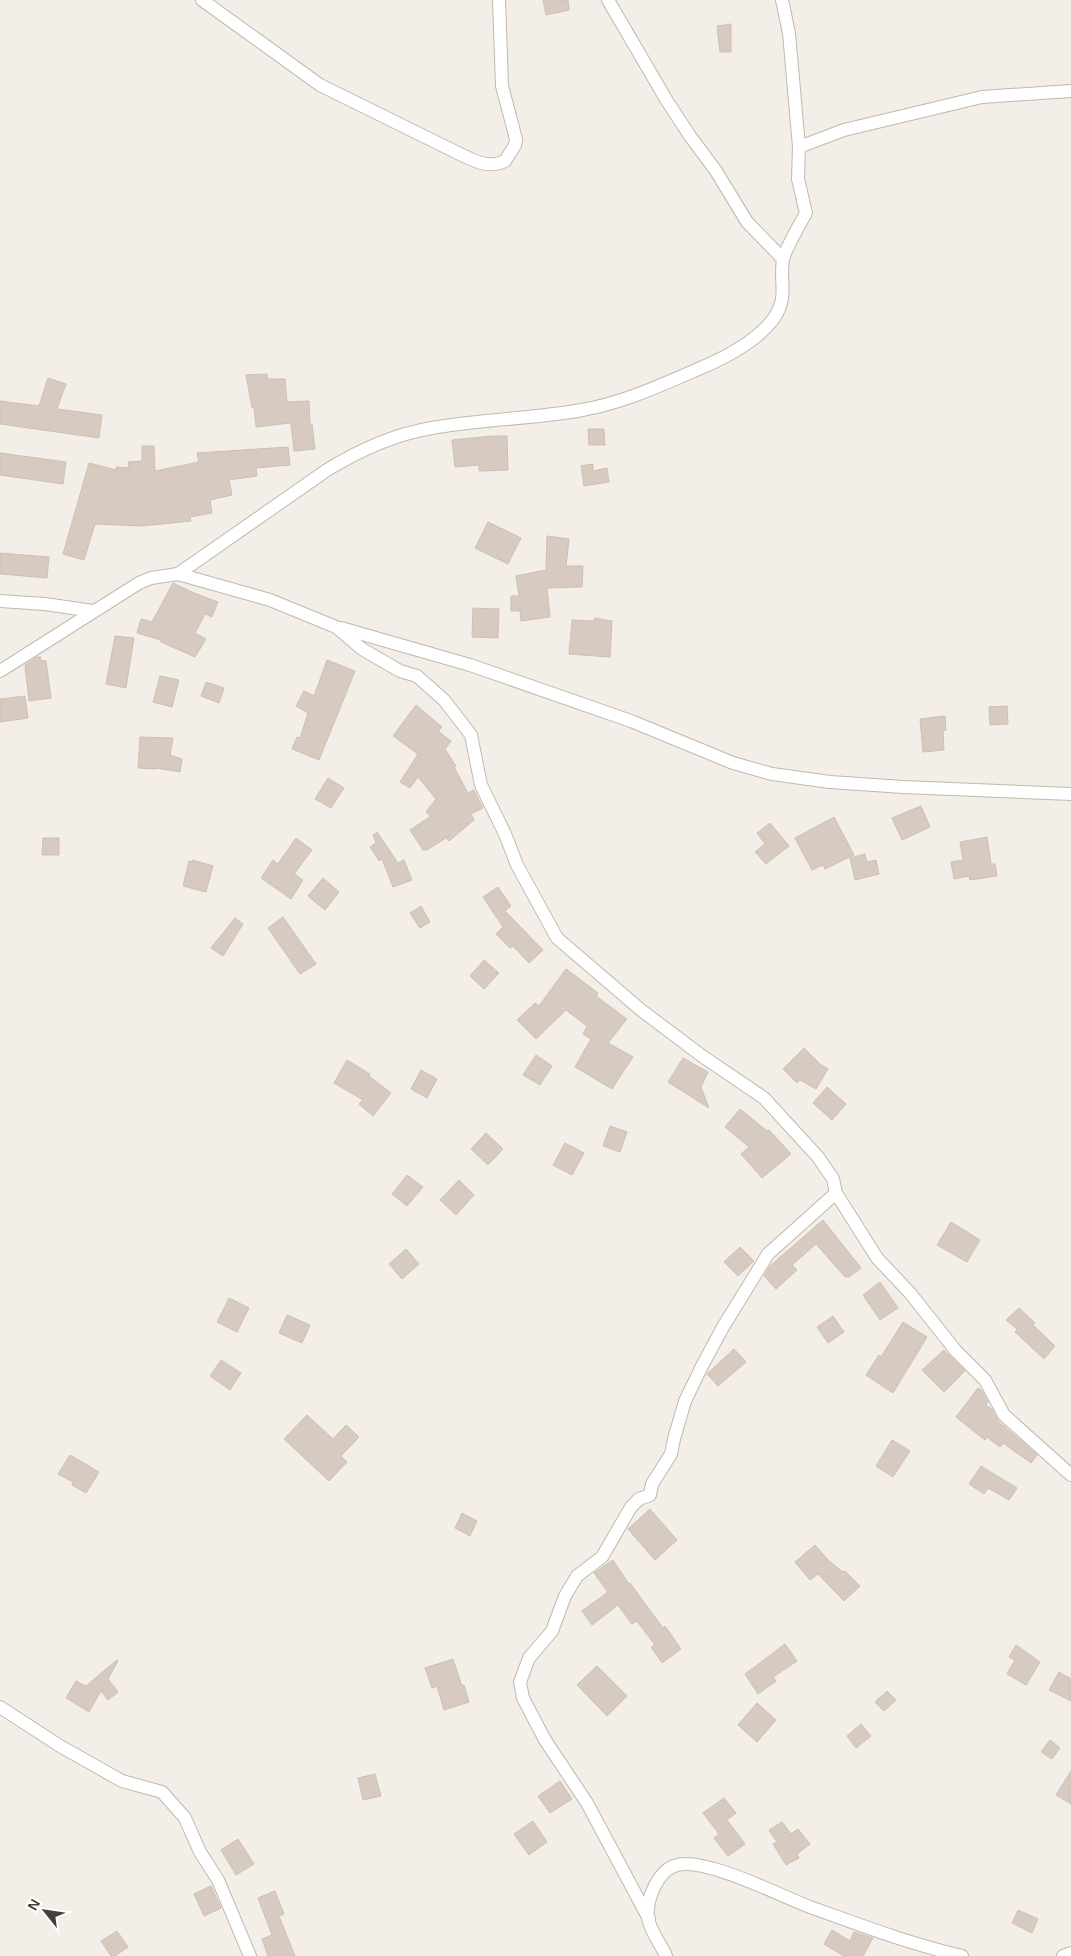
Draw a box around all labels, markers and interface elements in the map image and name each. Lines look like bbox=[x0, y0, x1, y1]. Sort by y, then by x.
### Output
north arrow bbox=[20, 1886, 70, 1936]
text: N bbox=[24, 1896, 43, 1913]

